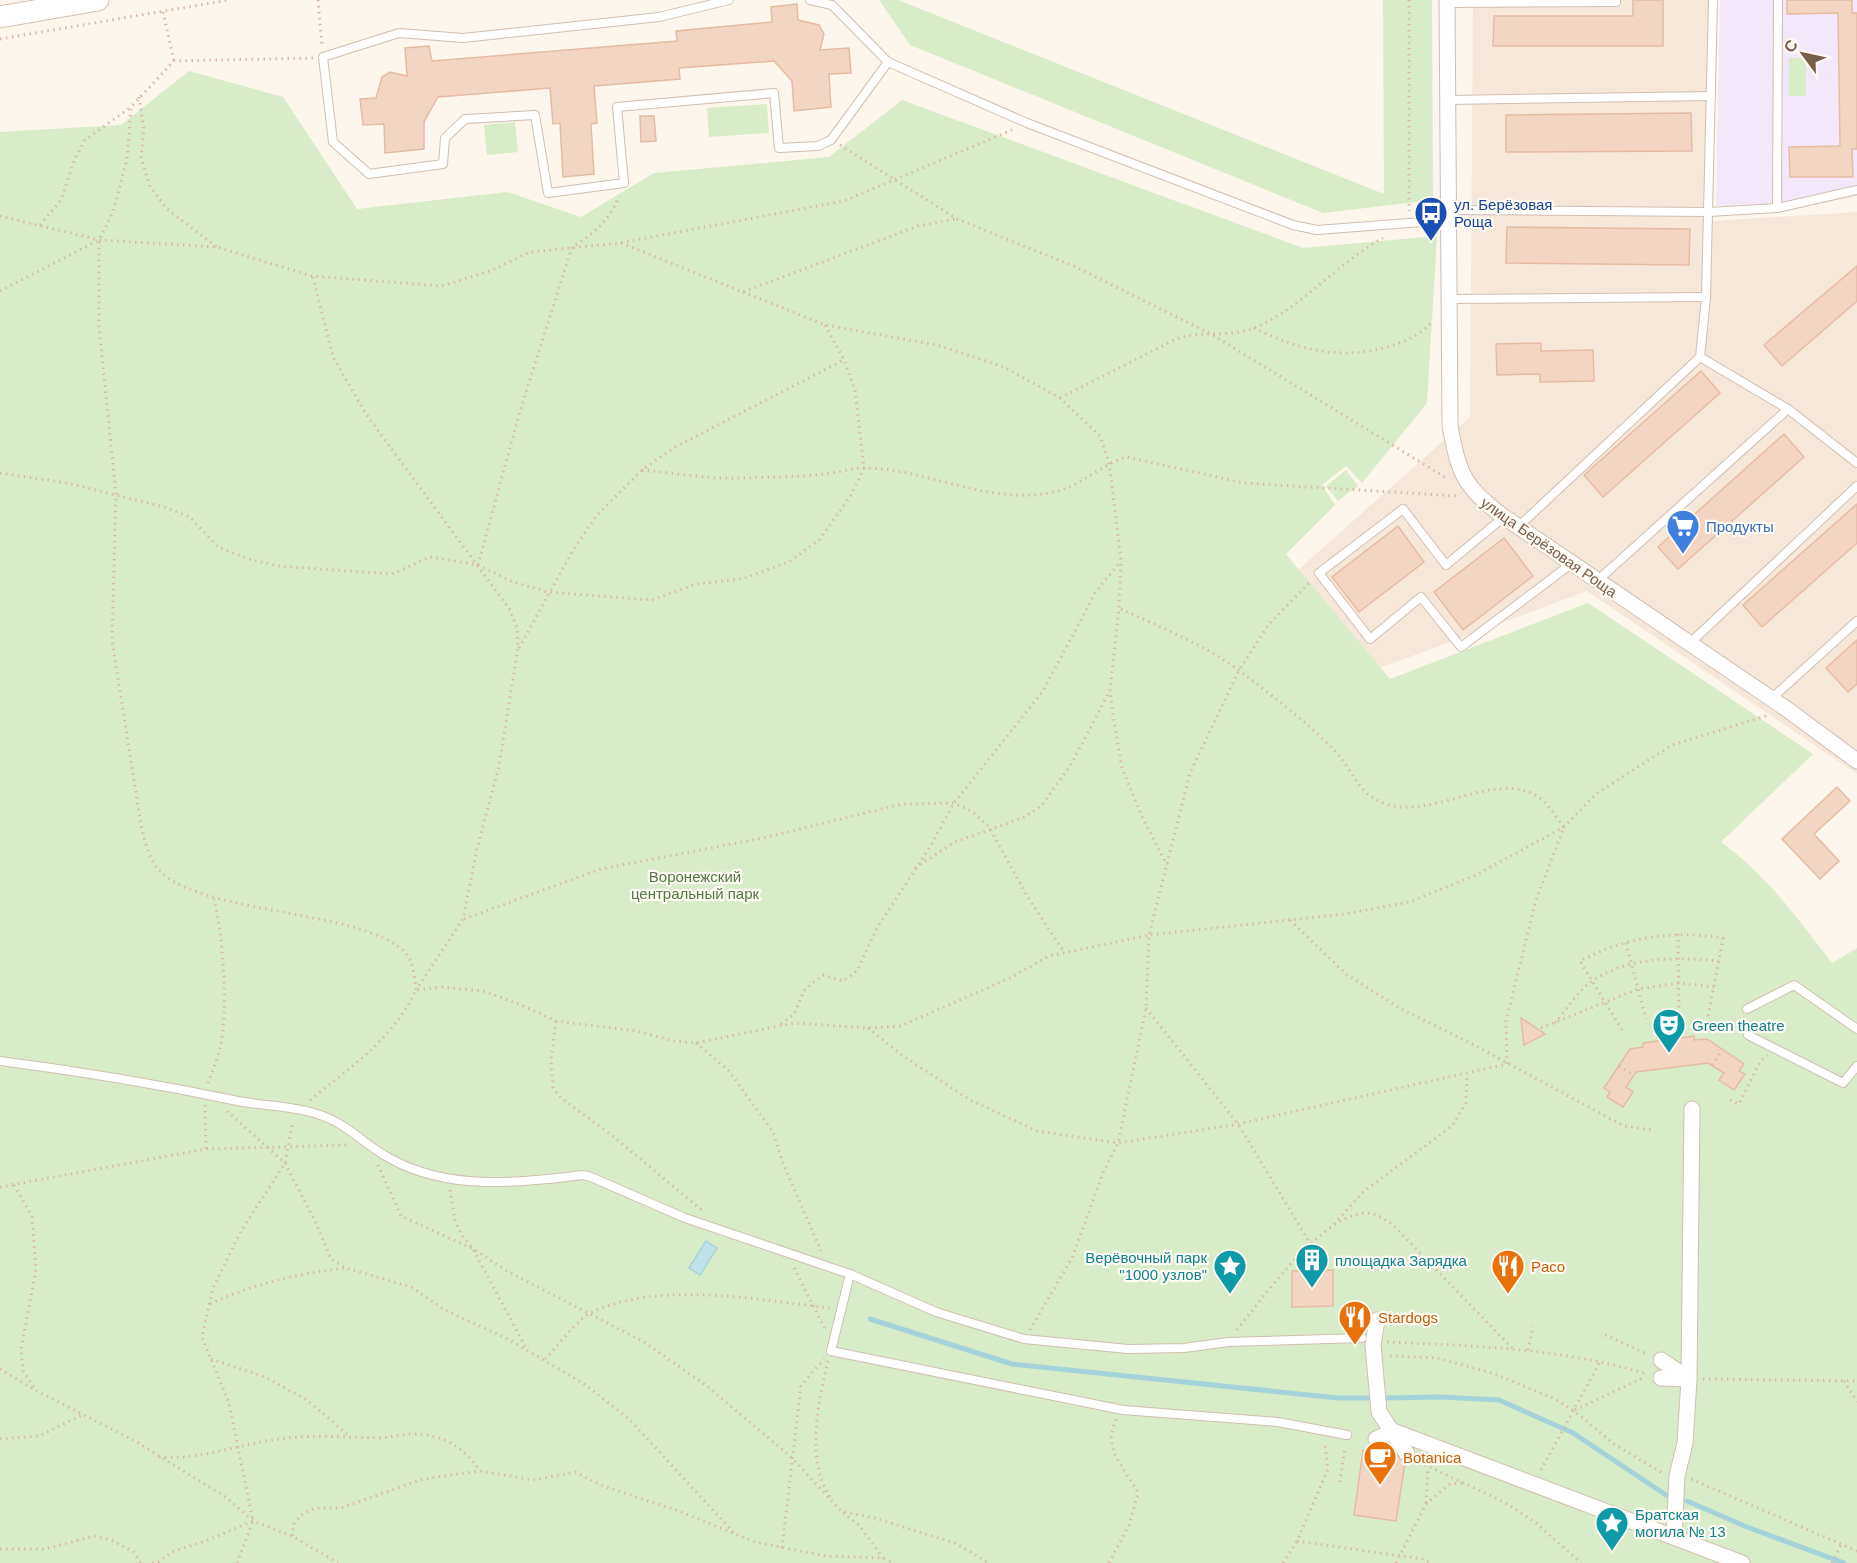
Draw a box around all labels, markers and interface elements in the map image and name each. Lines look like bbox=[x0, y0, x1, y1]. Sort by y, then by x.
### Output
north arrow bbox=[1773, 24, 1833, 84]
text: С bbox=[1781, 36, 1801, 56]
bus stop icon: ул. Берёзовая Роща bbox=[1413, 195, 1449, 242]
place label: ул. Берёзовая Роща bbox=[1454, 196, 1552, 230]
street label: улица Берёзовая Роща bbox=[1478, 494, 1621, 601]
supermarket icon: Продукты bbox=[1665, 508, 1701, 555]
place label: Продукты bbox=[1706, 518, 1774, 535]
park label: Воронежский центральный парк bbox=[631, 868, 760, 902]
theatre icon: Green theatre bbox=[1651, 1007, 1687, 1054]
place label: Green theatre bbox=[1692, 1017, 1785, 1034]
building icon: площадка Зарядка bbox=[1294, 1242, 1330, 1289]
place icon: Верёвочный парк "1000 узлов" bbox=[1212, 1248, 1248, 1295]
restaurant icon: Paco bbox=[1490, 1248, 1526, 1295]
place label: Верёвочный парк "1000 узлов" bbox=[1085, 1249, 1207, 1283]
place label: площадка Зарядка bbox=[1335, 1252, 1468, 1269]
place label: Paco bbox=[1531, 1258, 1565, 1275]
restaurant icon: Stardogs bbox=[1337, 1299, 1373, 1346]
place label: Stardogs bbox=[1378, 1309, 1438, 1326]
cafe icon: Botanica bbox=[1362, 1439, 1398, 1486]
place label: Botanica bbox=[1403, 1449, 1462, 1466]
place icon: Братская могила № 13 bbox=[1594, 1505, 1630, 1552]
place label: Братская могила № 13 bbox=[1635, 1506, 1726, 1540]

